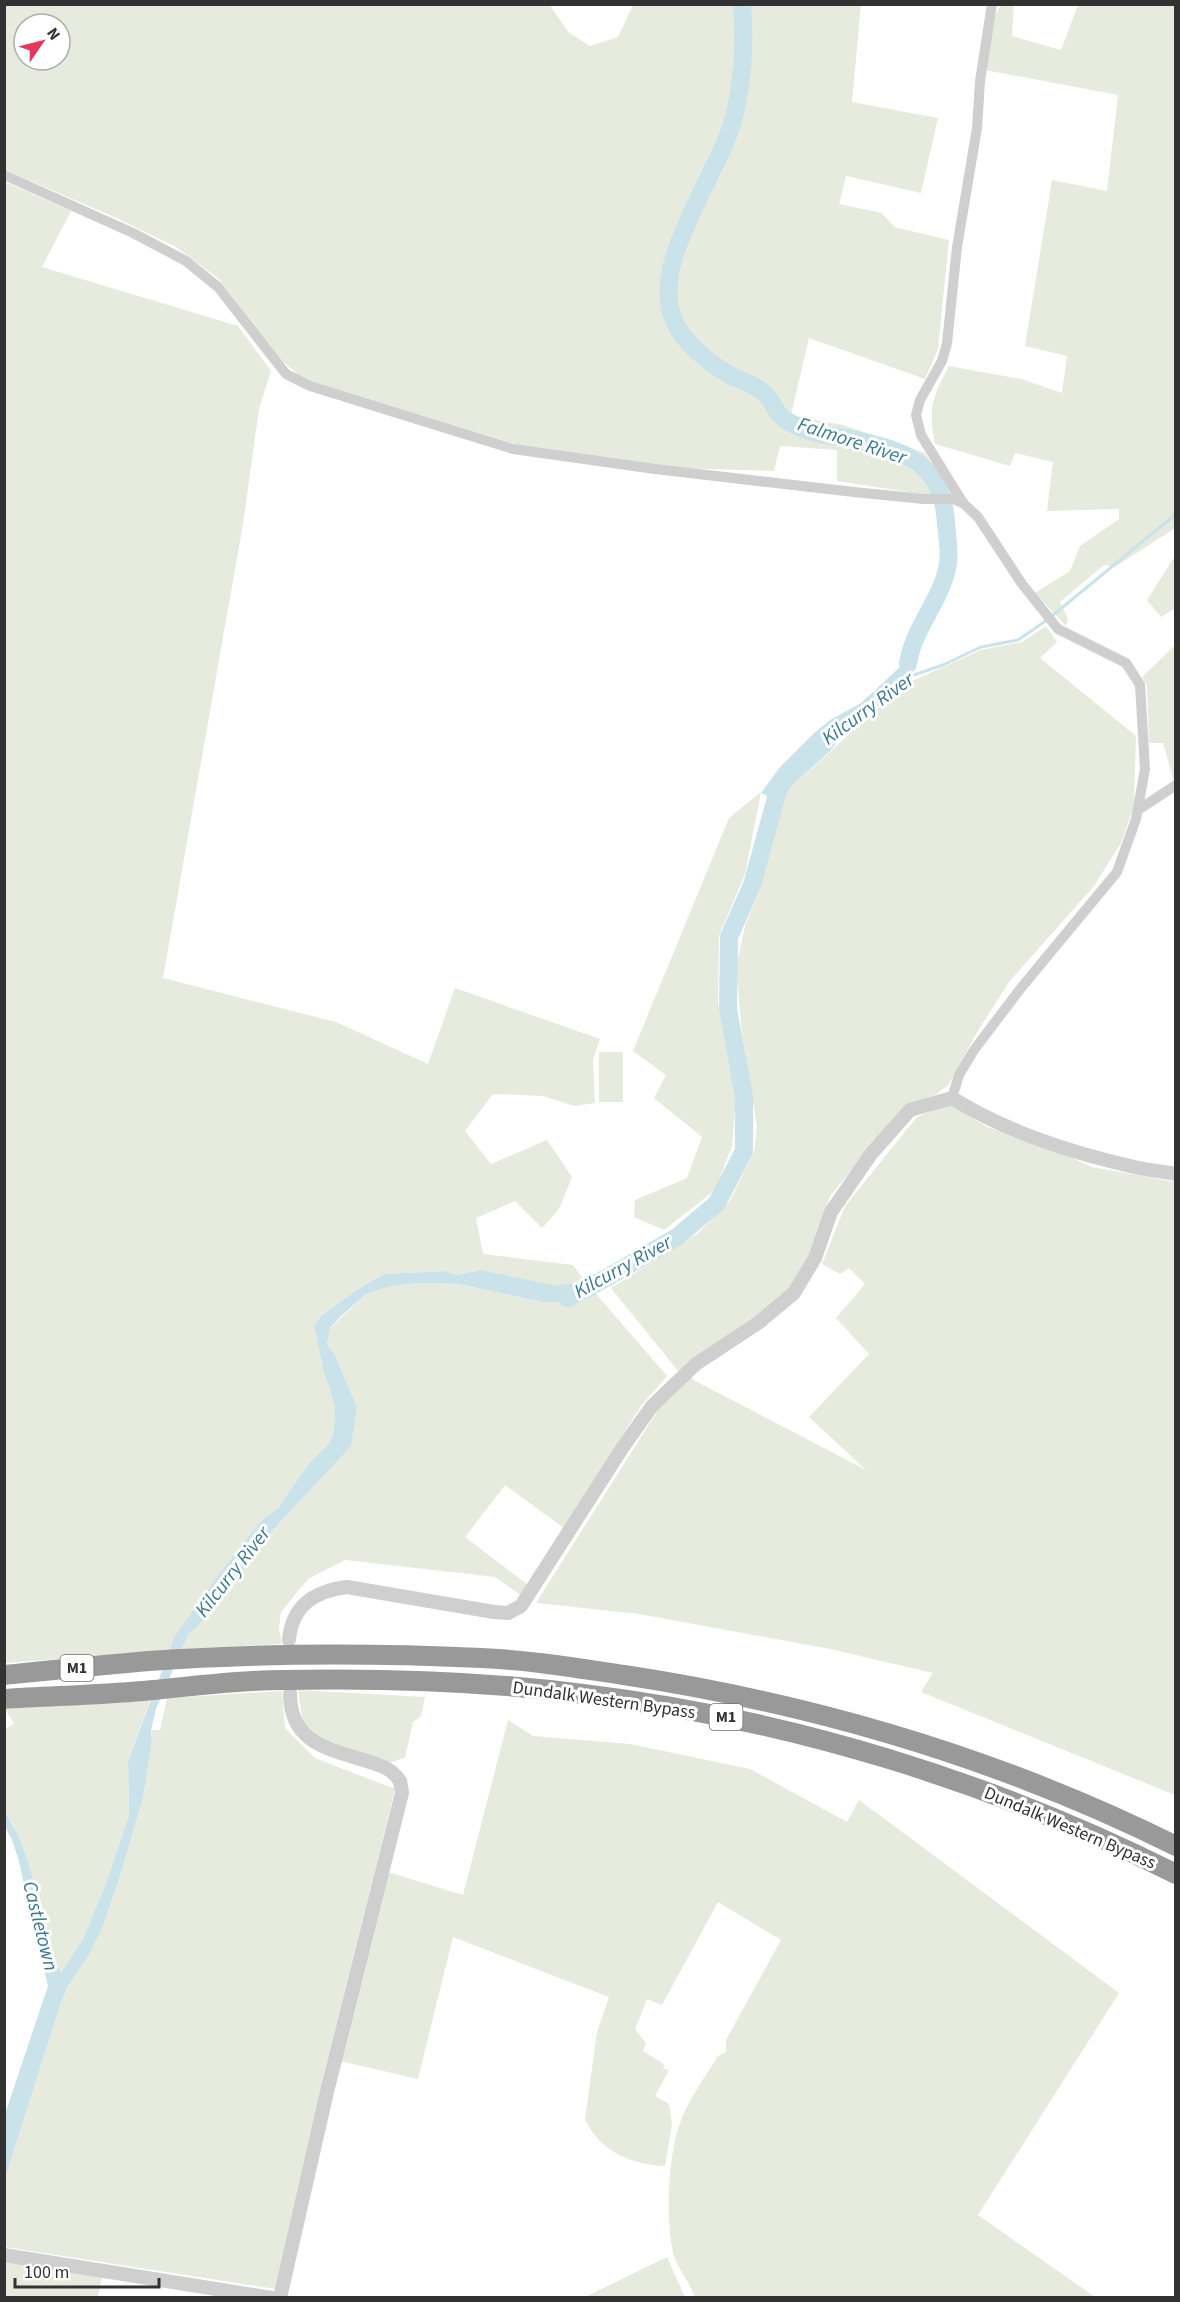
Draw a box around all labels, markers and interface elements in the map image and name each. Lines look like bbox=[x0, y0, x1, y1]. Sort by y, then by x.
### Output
north arrow bbox=[12, 12, 72, 72]
text: N bbox=[41, 23, 66, 45]
water label: Falmore River bbox=[794, 410, 911, 472]
water label: Kilcurry River bbox=[816, 665, 921, 752]
water label: Kilcurry River bbox=[569, 1228, 678, 1305]
water label: Kilcurry River bbox=[189, 1520, 278, 1623]
road number: M1 bbox=[60, 1655, 94, 1681]
street label: Dundalk Western Bypass bbox=[511, 1675, 697, 1725]
road number: M1 bbox=[710, 1704, 742, 1730]
street label: Dundalk Western Bypass bbox=[980, 1781, 1160, 1875]
water label: Castletown bbox=[15, 1878, 65, 1974]
scale bar bbox=[15, 2251, 159, 2289]
text: 100 m bbox=[24, 2260, 69, 2285]

